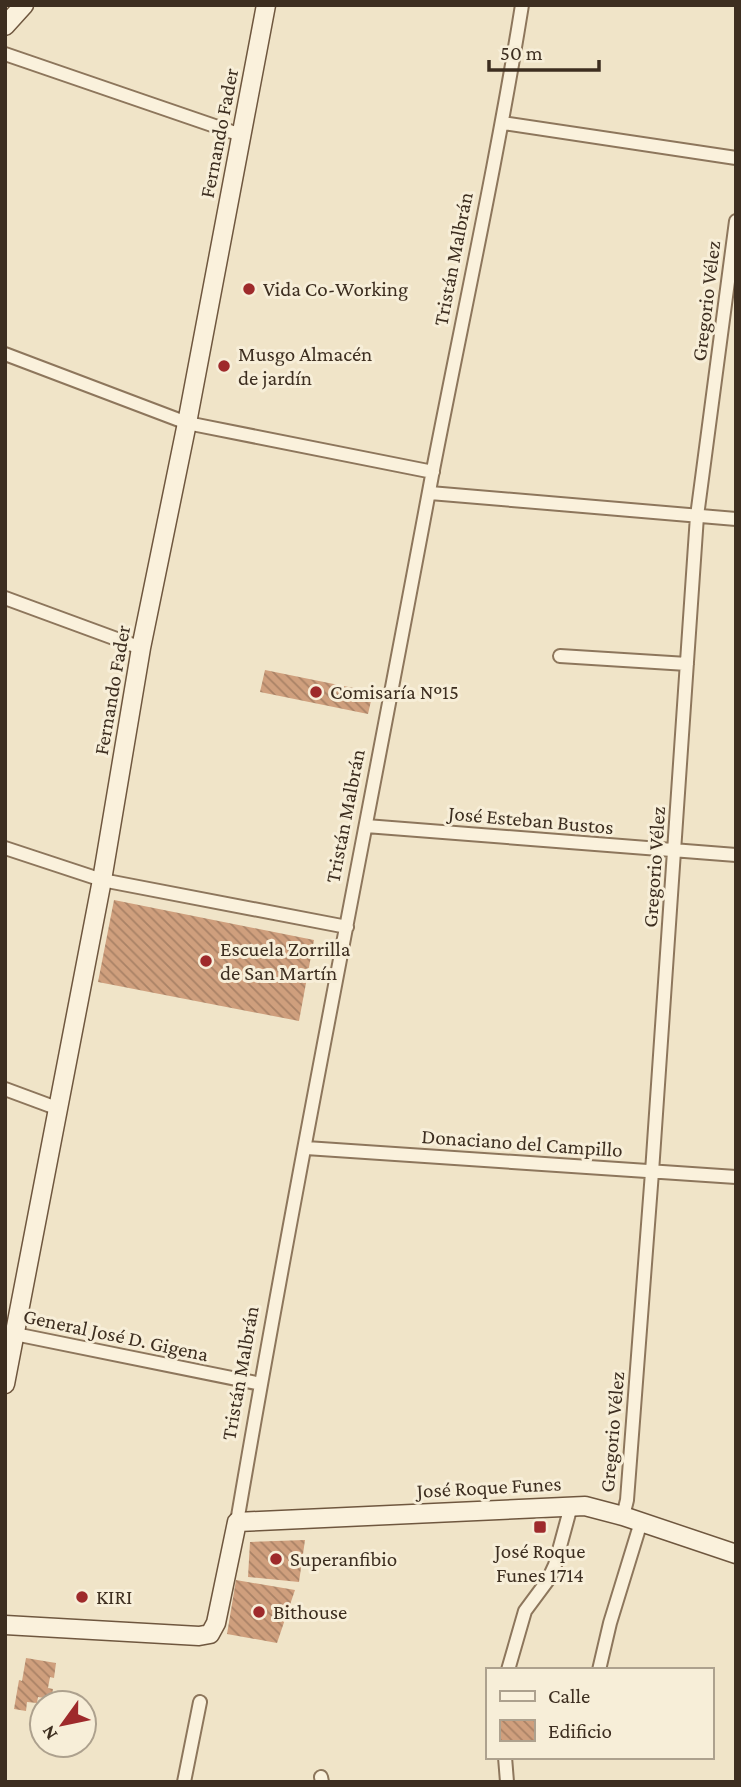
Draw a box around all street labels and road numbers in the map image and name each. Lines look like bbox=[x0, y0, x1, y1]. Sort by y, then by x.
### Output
street label: Fernando Fader bbox=[195, 66, 243, 200]
street label: Tristán Malbrán bbox=[428, 190, 478, 328]
street label: Gregorio Vélez bbox=[687, 239, 725, 363]
street label: Fernando Fader bbox=[89, 623, 135, 757]
street label: Tristán Malbrán bbox=[320, 747, 370, 885]
street label: José Esteban Bustos bbox=[445, 801, 615, 839]
street label: Gregorio Vélez bbox=[638, 806, 670, 928]
street label: Donaciano del Campillo bbox=[421, 1124, 623, 1162]
street label: General José D. Gigena bbox=[21, 1304, 211, 1366]
street label: Tristán Malbrán bbox=[216, 1304, 264, 1442]
street label: Gregorio Vélez bbox=[595, 1370, 629, 1493]
street label: José Roque Funes bbox=[414, 1471, 562, 1503]

